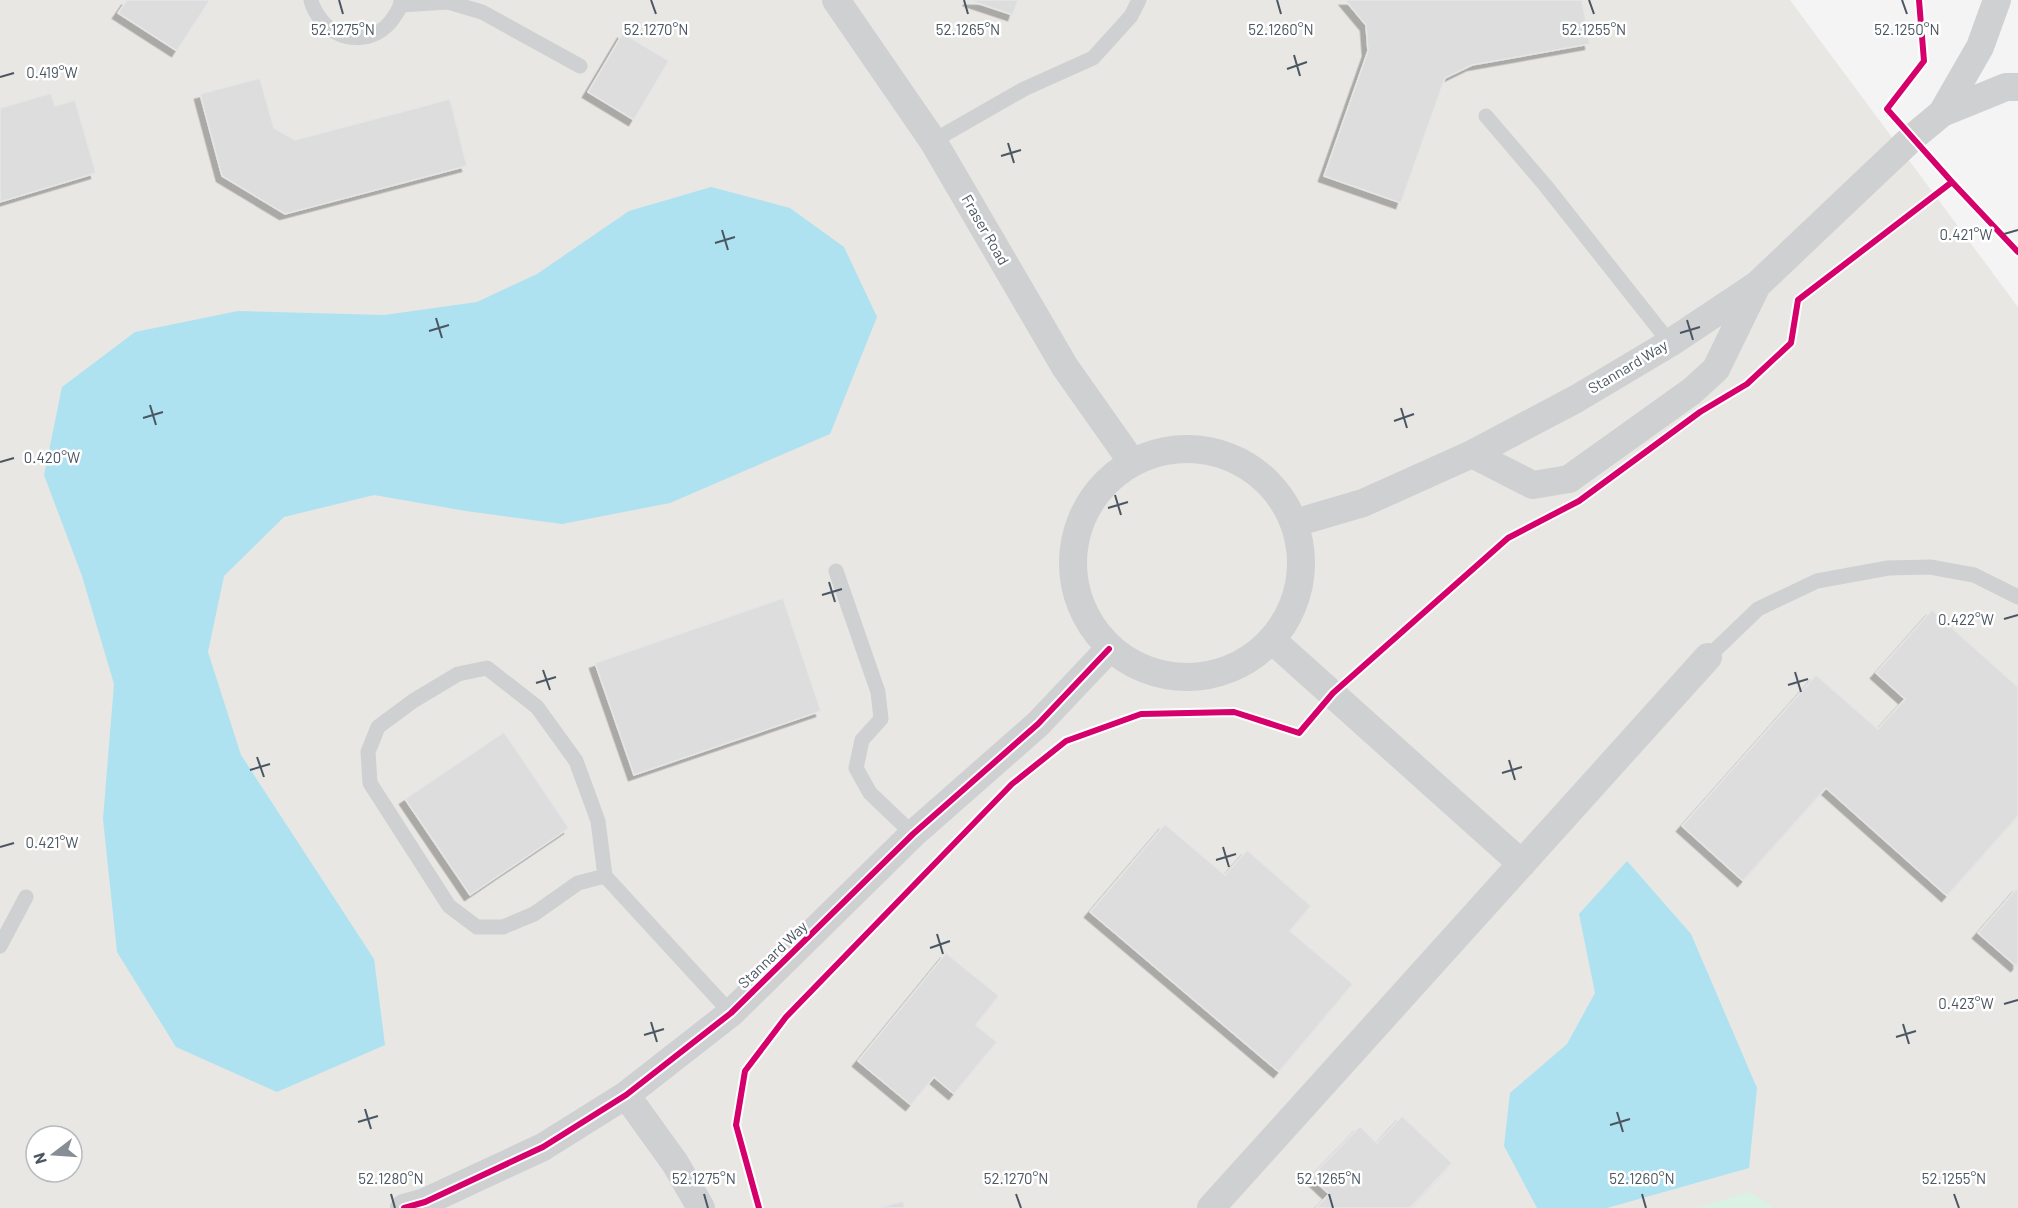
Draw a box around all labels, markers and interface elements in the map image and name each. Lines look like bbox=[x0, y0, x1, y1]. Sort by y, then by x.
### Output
text: 52.1275°N bbox=[311, 20, 375, 38]
text: 52.1270°N bbox=[624, 20, 688, 38]
text: 52.1265°N bbox=[936, 20, 1000, 38]
text: 52.1260°N bbox=[1248, 20, 1314, 38]
text: 52.1255°N bbox=[1562, 20, 1626, 38]
text: 52.1250°N bbox=[1874, 20, 1940, 38]
text: 0.419°W bbox=[26, 63, 78, 81]
street label: Fraser Road bbox=[959, 191, 1013, 268]
text: 0.421°W bbox=[1940, 225, 1992, 243]
street label: Stannard Way bbox=[1585, 335, 1670, 397]
text: 0.420°W bbox=[24, 448, 80, 466]
text: 0.422°W bbox=[1938, 610, 1994, 628]
text: 0.421°W bbox=[26, 833, 78, 851]
street label: Stannard Way bbox=[734, 917, 811, 992]
text: 0.423°W bbox=[1938, 994, 1994, 1012]
north arrow bbox=[24, 1124, 84, 1184]
text: N bbox=[29, 1151, 50, 1166]
text: 52.1280°N bbox=[358, 1169, 424, 1187]
text: 52.1275°N bbox=[672, 1169, 736, 1187]
text: 52.1270°N bbox=[984, 1169, 1048, 1187]
text: 52.1265°N bbox=[1297, 1169, 1361, 1187]
text: 52.1260°N bbox=[1609, 1169, 1675, 1187]
text: 52.1255°N bbox=[1922, 1169, 1986, 1187]

